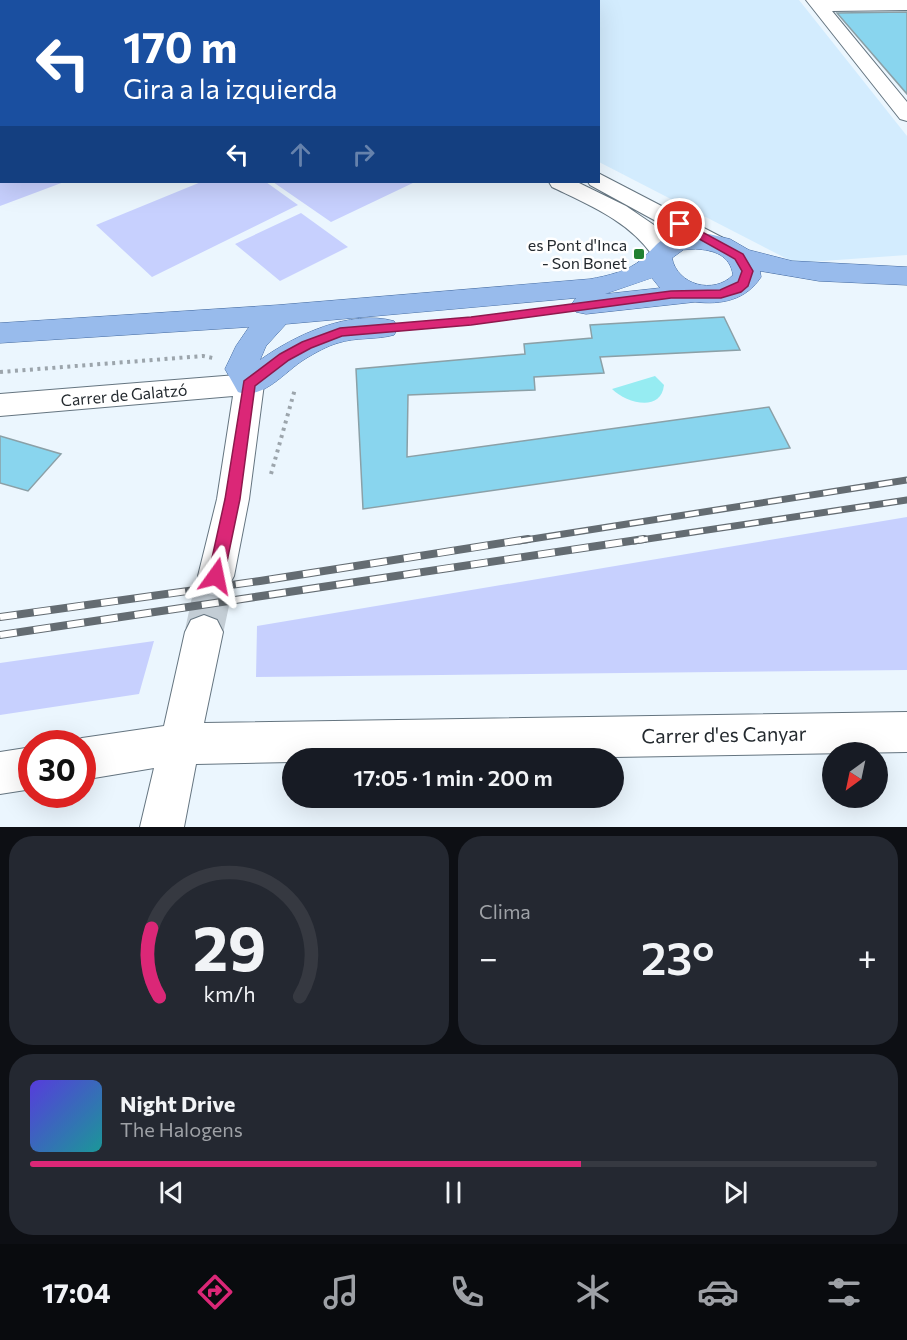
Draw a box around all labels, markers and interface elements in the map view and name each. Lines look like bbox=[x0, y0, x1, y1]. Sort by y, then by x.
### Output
text: 170 m bbox=[123, 20, 237, 72]
icon: left bbox=[24, 24, 102, 102]
text: Gira a la izquierda bbox=[123, 72, 337, 105]
icon: left bbox=[221, 138, 254, 171]
icon: ahead bbox=[284, 138, 317, 171]
icon: right bbox=[347, 138, 380, 171]
pin bbox=[654, 198, 705, 249]
icon: arrive bbox=[663, 207, 696, 240]
place label: es Pont d'Inca - Son Bonet bbox=[528, 235, 627, 272]
marker: es Pont d'Inca - Son Bonet bbox=[632, 247, 646, 261]
street label: Carrer de Galatzó bbox=[60, 380, 188, 410]
position arrow bbox=[184, 544, 248, 608]
street label: Carrer d'es Canyar bbox=[641, 721, 807, 747]
speed limit sign: 30 bbox=[18, 730, 96, 808]
north arrow bbox=[822, 742, 888, 808]
map controls bbox=[822, 742, 888, 808]
text: 17:05 · 1 min · 200 m bbox=[353, 764, 553, 791]
text: Clima bbox=[479, 899, 531, 923]
text: 29 bbox=[192, 908, 266, 984]
text: 23° bbox=[641, 929, 714, 984]
text: − bbox=[479, 936, 498, 977]
text: + bbox=[858, 936, 877, 977]
text: km/h bbox=[203, 981, 255, 1007]
text: Night Drive bbox=[120, 1090, 235, 1117]
text: The Halogens bbox=[120, 1117, 243, 1141]
icon: previous bbox=[155, 1176, 188, 1209]
icon: pause bbox=[437, 1176, 470, 1209]
icon: next bbox=[719, 1176, 752, 1209]
icon: directions bbox=[194, 1271, 236, 1313]
icon: music bbox=[320, 1271, 362, 1313]
icon: phone bbox=[446, 1271, 488, 1313]
icon: climate bbox=[572, 1271, 614, 1313]
icon: car bbox=[697, 1271, 739, 1313]
icon: filters bbox=[823, 1271, 865, 1313]
text: 17:04 bbox=[42, 1276, 111, 1309]

